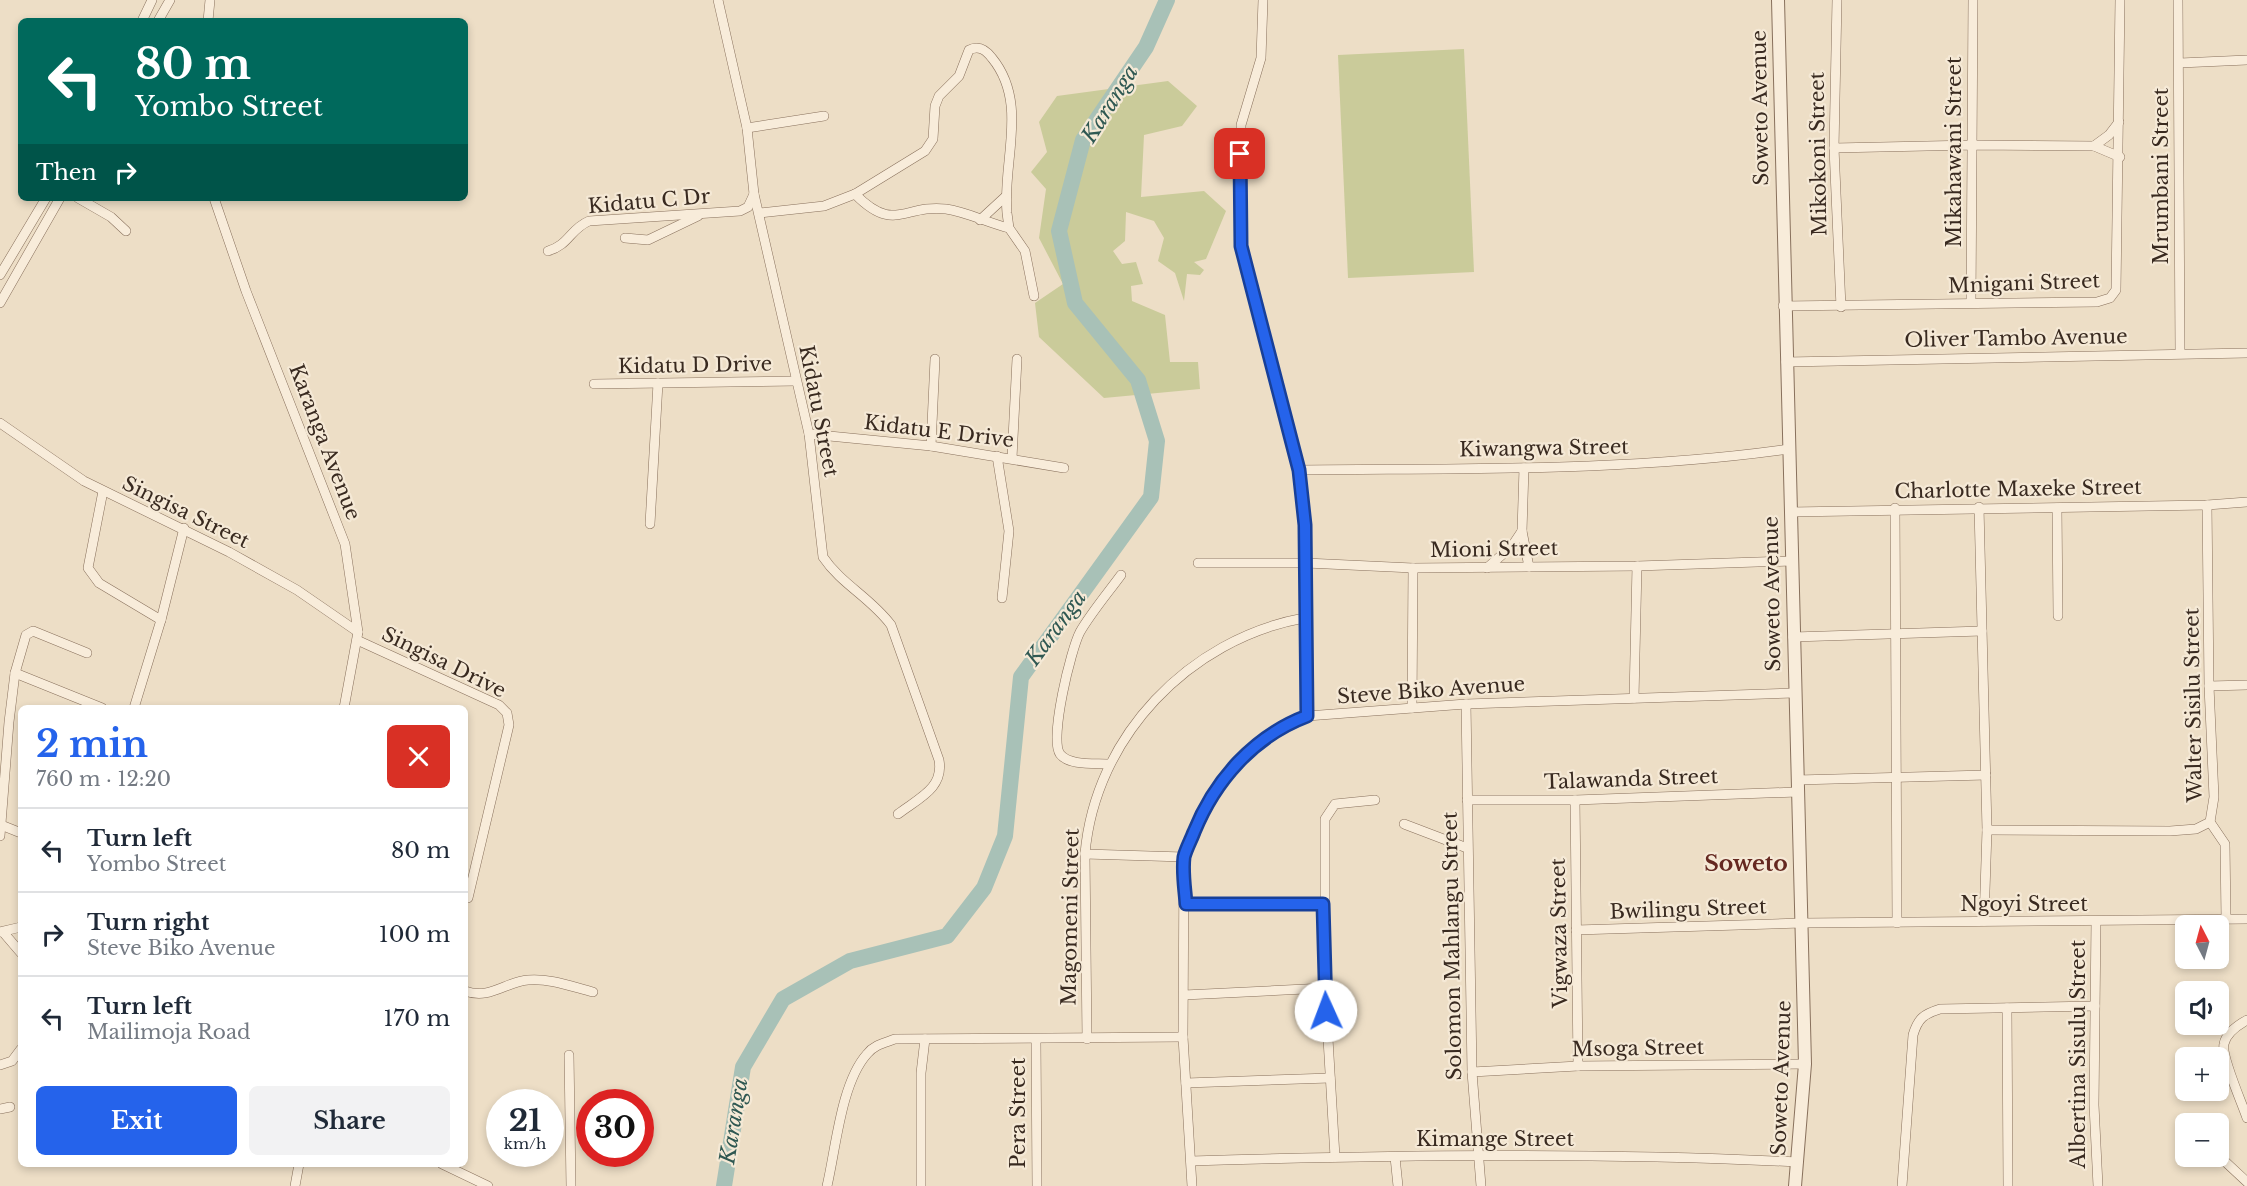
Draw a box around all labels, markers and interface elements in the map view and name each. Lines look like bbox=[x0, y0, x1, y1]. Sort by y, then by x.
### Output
street label: Soweto Avenue bbox=[1747, 30, 1773, 186]
text: 80 m bbox=[135, 38, 251, 90]
icon: left bbox=[36, 42, 114, 120]
street label: Mikahawani Street bbox=[1942, 56, 1966, 247]
water label: Karanga bbox=[1075, 60, 1144, 149]
street label: Mikokoni Street bbox=[1805, 71, 1831, 236]
street label: Mrumbani Street bbox=[2149, 87, 2173, 264]
text: Yombo Street bbox=[135, 90, 323, 123]
pin bbox=[1214, 128, 1265, 179]
icon: arrive bbox=[1223, 137, 1256, 170]
icon: right bbox=[109, 156, 142, 189]
text: Then bbox=[36, 159, 97, 186]
street label: Kidatu C Dr bbox=[587, 184, 712, 218]
street label: Mnigani Street bbox=[1948, 268, 2101, 298]
street label: Oliver Tambo Avenue bbox=[1904, 324, 2128, 352]
street label: Kidatu Street bbox=[794, 343, 844, 479]
street label: Kidatu D Drive bbox=[618, 352, 772, 378]
street label: Karanga Avenue bbox=[284, 361, 366, 523]
street label: Kidatu E Drive bbox=[863, 410, 1015, 452]
street label: Kiwangwa Street bbox=[1459, 435, 1629, 461]
street label: Singisa Street bbox=[119, 471, 254, 553]
street label: Charlotte Maxeke Street bbox=[1894, 475, 2142, 503]
street label: Soweto Avenue bbox=[1759, 516, 1785, 672]
street label: Mioni Street bbox=[1430, 536, 1559, 562]
water label: Karanga bbox=[1019, 585, 1092, 672]
street label: Walter Sisilu Street bbox=[2179, 607, 2207, 803]
street label: Singisa Drive bbox=[378, 622, 510, 702]
street label: Steve Biko Avenue bbox=[1336, 671, 1526, 709]
text: 2 min bbox=[36, 722, 148, 767]
button: close bbox=[387, 725, 450, 788]
street label: Talawanda Street bbox=[1544, 764, 1719, 794]
text: 760 m · 12:20 bbox=[36, 767, 171, 791]
street label: Solomon Mahlangu Street bbox=[1438, 811, 1466, 1081]
text: Turn left bbox=[87, 825, 192, 852]
street label: Magomeni Street bbox=[1056, 828, 1084, 1006]
icon: left bbox=[36, 834, 69, 867]
text: 80 m bbox=[391, 837, 450, 864]
district label: Soweto bbox=[1704, 850, 1788, 877]
text: Yombo Street bbox=[87, 852, 226, 876]
street label: Vigwaza Street bbox=[1546, 857, 1572, 1009]
street label: Ngoyi Street bbox=[1960, 892, 2088, 916]
street label: Bwilingu Street bbox=[1609, 894, 1767, 924]
text: Turn right bbox=[87, 909, 209, 936]
north arrow bbox=[2175, 915, 2229, 969]
map controls bbox=[2175, 915, 2229, 1167]
icon: right bbox=[36, 918, 69, 951]
text: 100 m bbox=[379, 921, 450, 948]
text: Steve Biko Avenue bbox=[87, 936, 275, 960]
street label: Albertina Sisulu Street bbox=[2066, 939, 2090, 1169]
position arrow bbox=[1294, 979, 1358, 1043]
button: sound bbox=[2175, 981, 2229, 1035]
text: Turn left bbox=[87, 993, 192, 1020]
street label: Soweto Avenue bbox=[1766, 1000, 1796, 1156]
icon: left bbox=[36, 1002, 69, 1035]
text: 170 m bbox=[384, 1005, 450, 1032]
text: Mailimoja Road bbox=[87, 1020, 250, 1044]
street label: Msoga Street bbox=[1571, 1035, 1705, 1061]
button: + bbox=[2175, 1047, 2229, 1101]
street label: Pera Street bbox=[1006, 1057, 1030, 1168]
water label: Karanga bbox=[714, 1076, 754, 1167]
button: Exit bbox=[36, 1086, 237, 1155]
button: Share bbox=[249, 1086, 450, 1155]
speed limit sign: 30 bbox=[576, 1089, 654, 1167]
text: 21 bbox=[509, 1102, 541, 1139]
button: − bbox=[2175, 1113, 2229, 1167]
street label: Kimange Street bbox=[1416, 1127, 1574, 1151]
text: km/h bbox=[504, 1134, 546, 1153]

